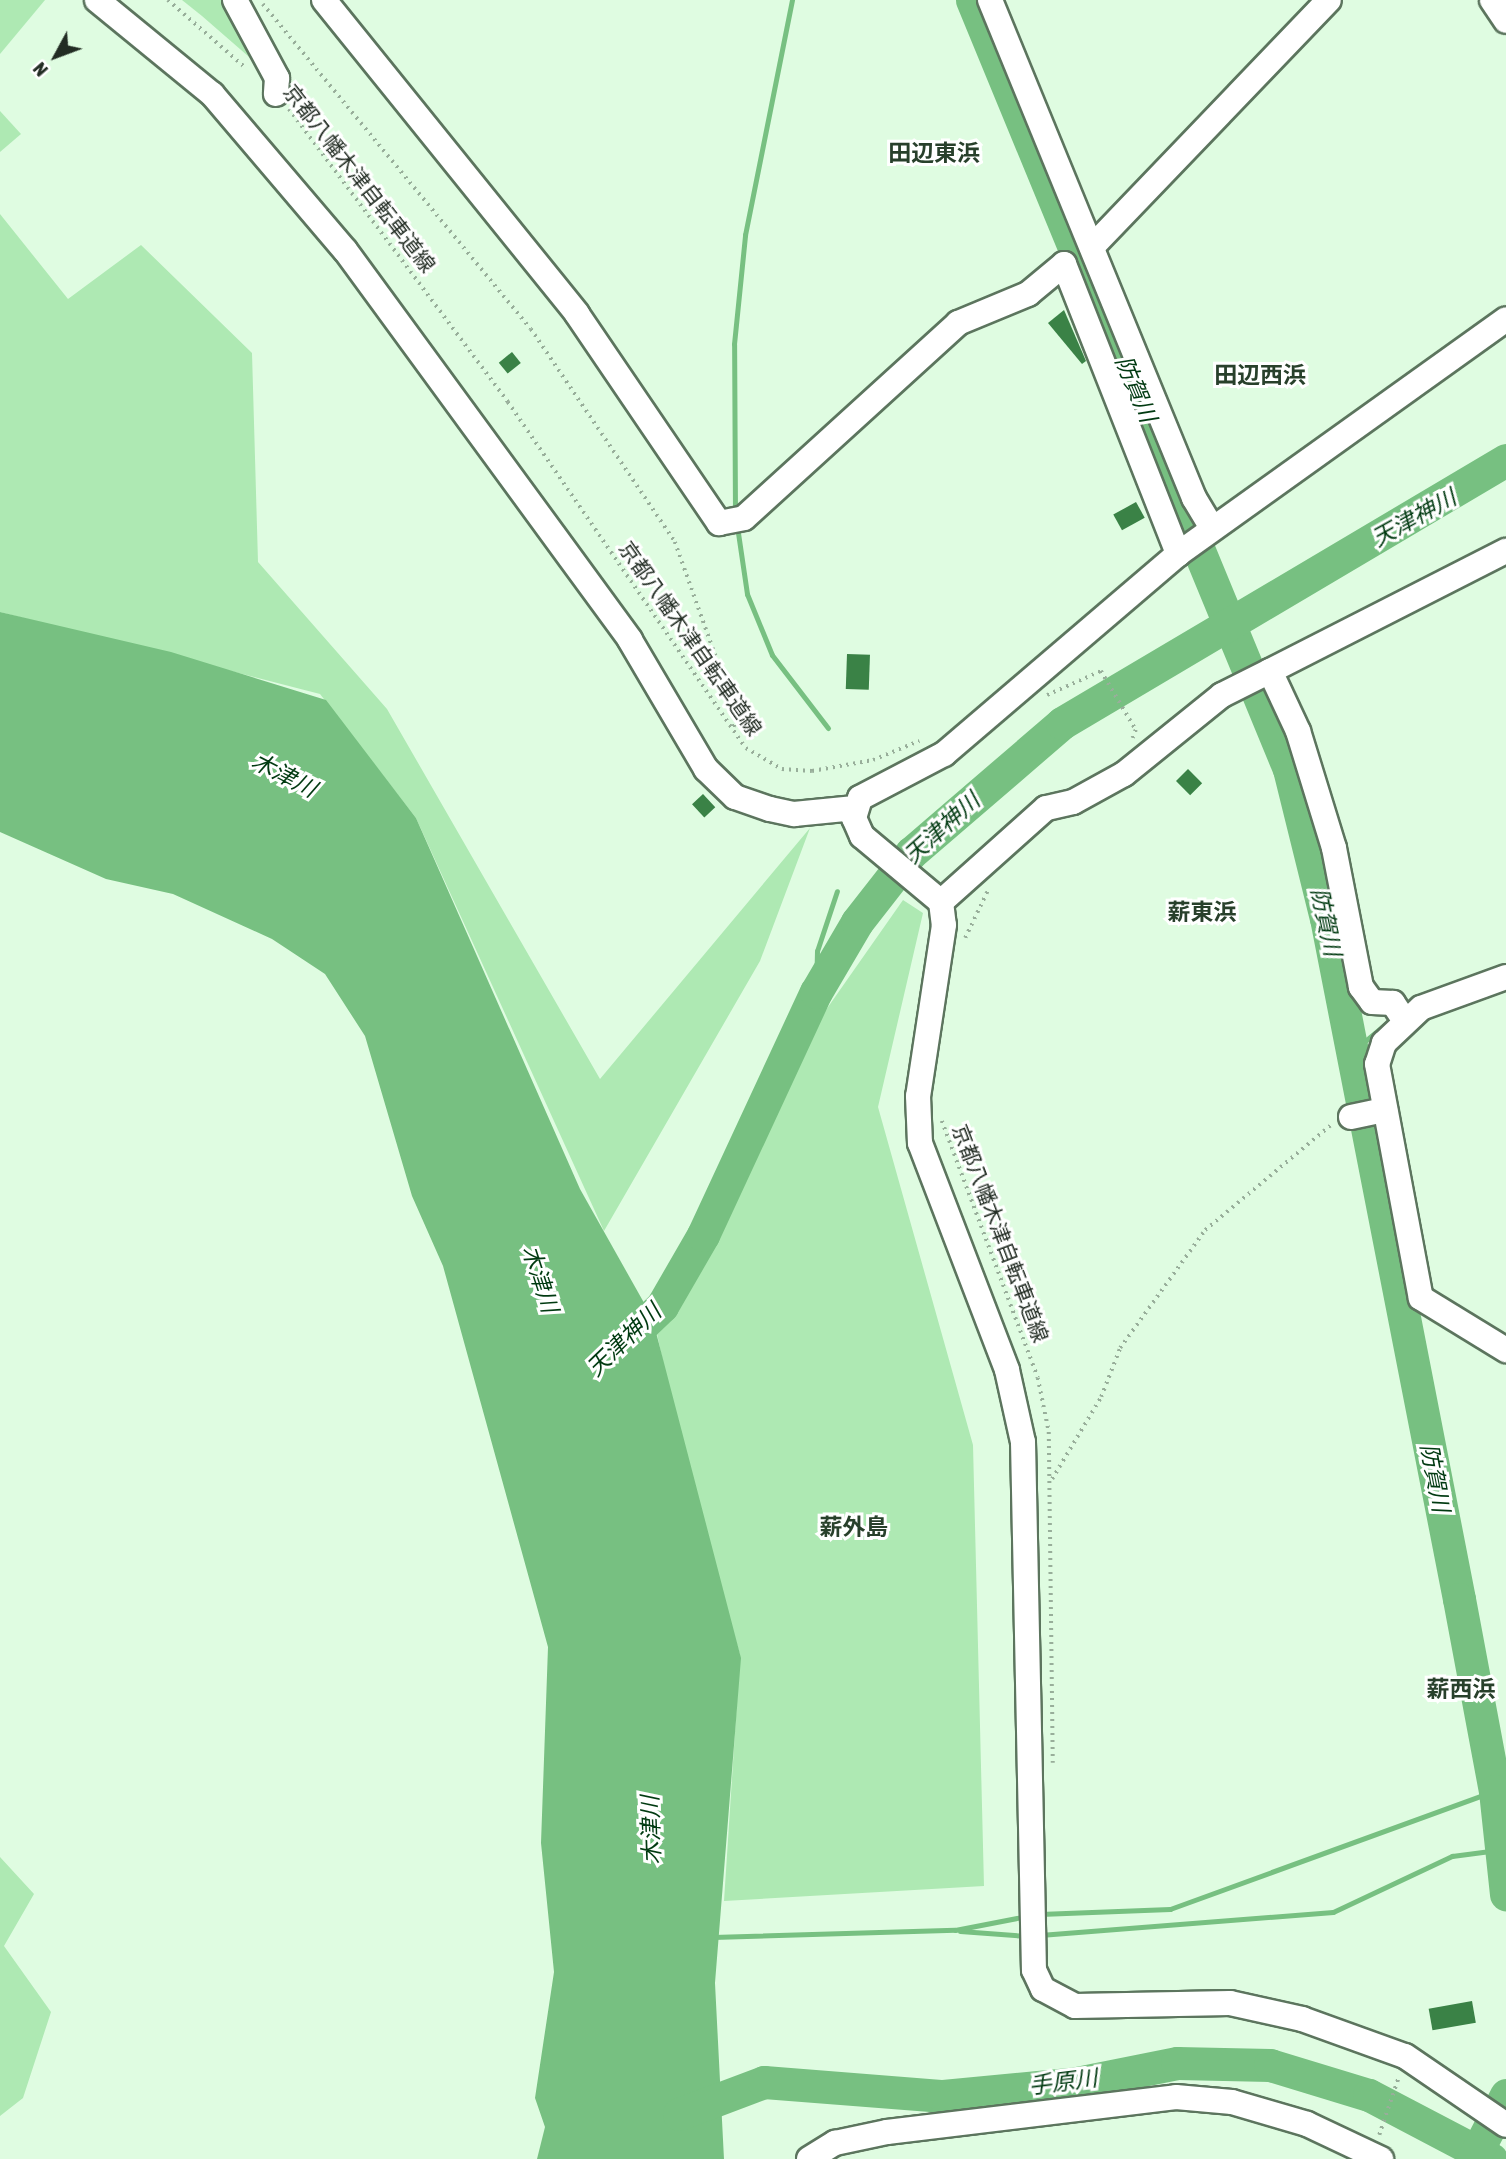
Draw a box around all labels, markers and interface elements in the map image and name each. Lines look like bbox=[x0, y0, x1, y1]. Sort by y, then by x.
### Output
north arrow bbox=[21, 21, 91, 91]
text: N bbox=[28, 58, 52, 81]
street label: 京都八幡木津自転車道線 bbox=[279, 79, 441, 277]
district label: 田辺東浜 bbox=[888, 139, 980, 167]
water label: 防賀川 bbox=[1110, 352, 1162, 426]
district label: 田辺西浜 bbox=[1214, 361, 1306, 389]
water label: 天津神川 bbox=[1367, 484, 1461, 552]
street label: 京都八幡木津自転車道線 bbox=[614, 536, 768, 740]
water label: 木津川 bbox=[247, 747, 321, 803]
water label: 天津神川 bbox=[899, 787, 985, 869]
water label: 防賀川 bbox=[1305, 885, 1347, 959]
district label: 薪東浜 bbox=[1168, 898, 1236, 926]
street label: 京都八幡木津自転車道線 bbox=[948, 1121, 1054, 1345]
water label: 木津川 bbox=[516, 1242, 564, 1316]
water label: 天津神川 bbox=[581, 1298, 667, 1382]
water label: 防賀川 bbox=[1415, 1442, 1455, 1514]
district label: 薪外島 bbox=[820, 1513, 888, 1541]
district label: 薪西浜 bbox=[1427, 1675, 1495, 1703]
water label: 木津川 bbox=[636, 1795, 666, 1865]
water label: 手原川 bbox=[1027, 2064, 1099, 2100]

